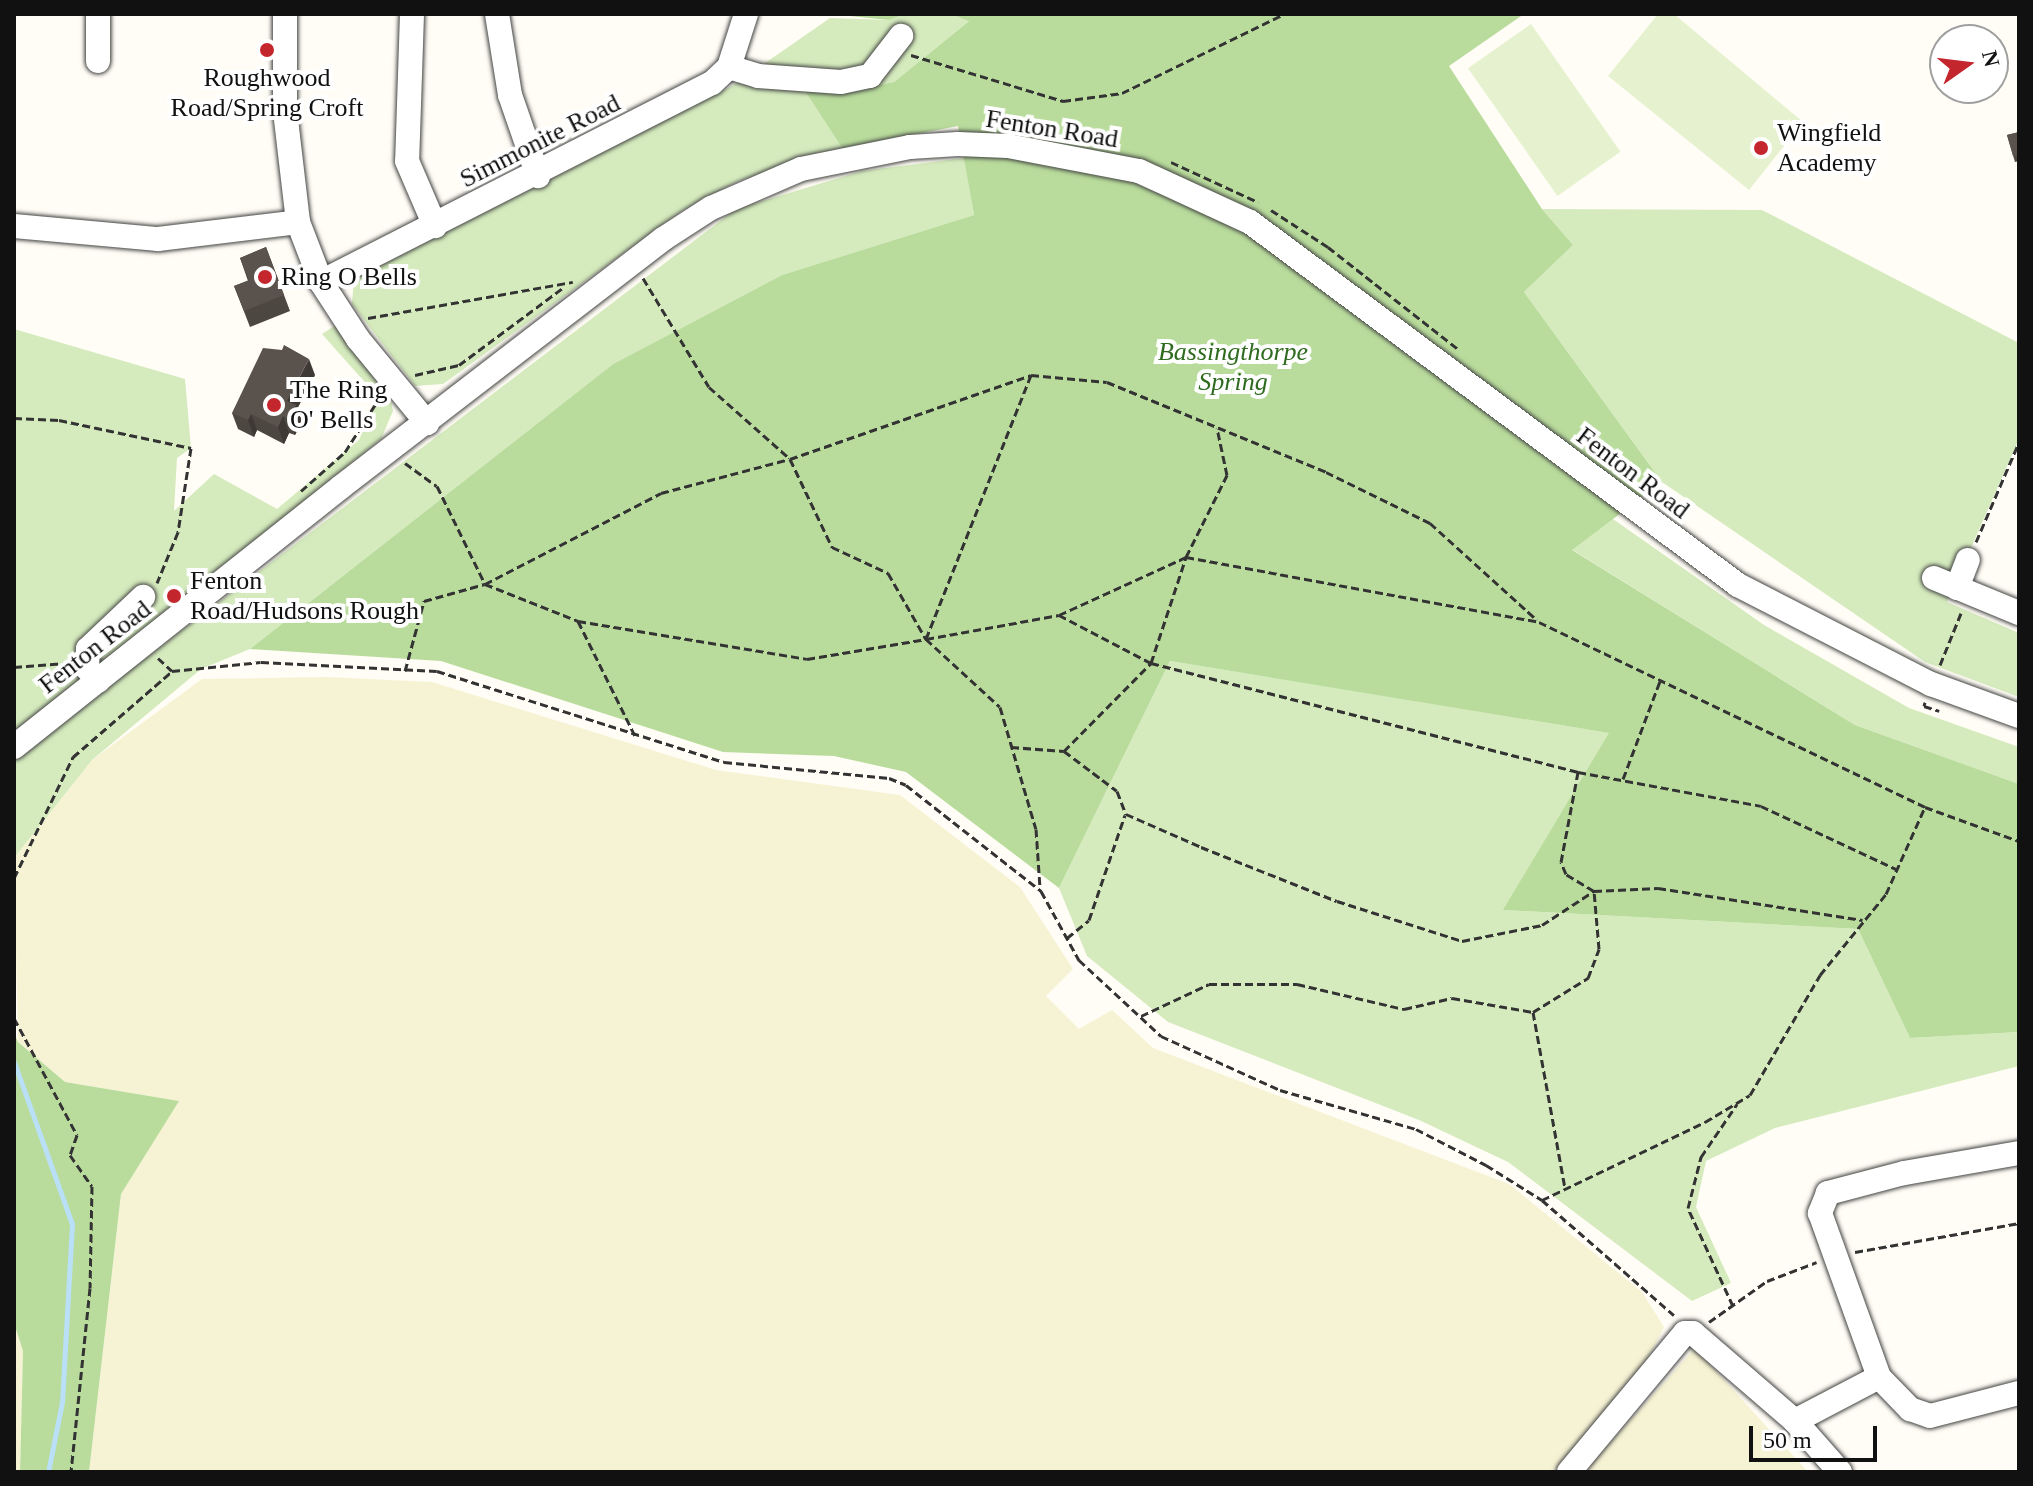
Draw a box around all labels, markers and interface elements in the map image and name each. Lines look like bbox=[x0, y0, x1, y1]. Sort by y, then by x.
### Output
north arrow bbox=[1929, 24, 2009, 104]
marker: Roughwood Road/Spring Croft bbox=[258, 41, 276, 59]
text: N bbox=[1977, 48, 2005, 69]
place label: Roughwood Road/Spring Croft bbox=[171, 62, 363, 124]
street label: Simmonite Road bbox=[455, 87, 625, 195]
street label: Fenton Road bbox=[984, 103, 1120, 155]
place label: Wingfield Academy bbox=[1777, 117, 1881, 178]
marker: Wingfield Academy bbox=[1752, 139, 1770, 157]
place label: Ring O Bells bbox=[281, 261, 417, 293]
marker: Ring O Bells bbox=[256, 268, 274, 286]
park label: Bassingthorpe Spring bbox=[1158, 336, 1308, 398]
place label: The Ring O' Bells bbox=[290, 374, 387, 436]
marker: The Ring O' Bells bbox=[265, 396, 283, 414]
street label: Fenton Road bbox=[1570, 420, 1696, 526]
place label: Fenton Road/Hudsons Rough bbox=[190, 565, 419, 626]
marker: Fenton Road/Hudsons Rough bbox=[165, 587, 183, 605]
street label: Fenton Road bbox=[33, 594, 157, 700]
scale bar bbox=[1753, 1410, 1881, 1460]
text: 50 m bbox=[1763, 1427, 1812, 1453]

